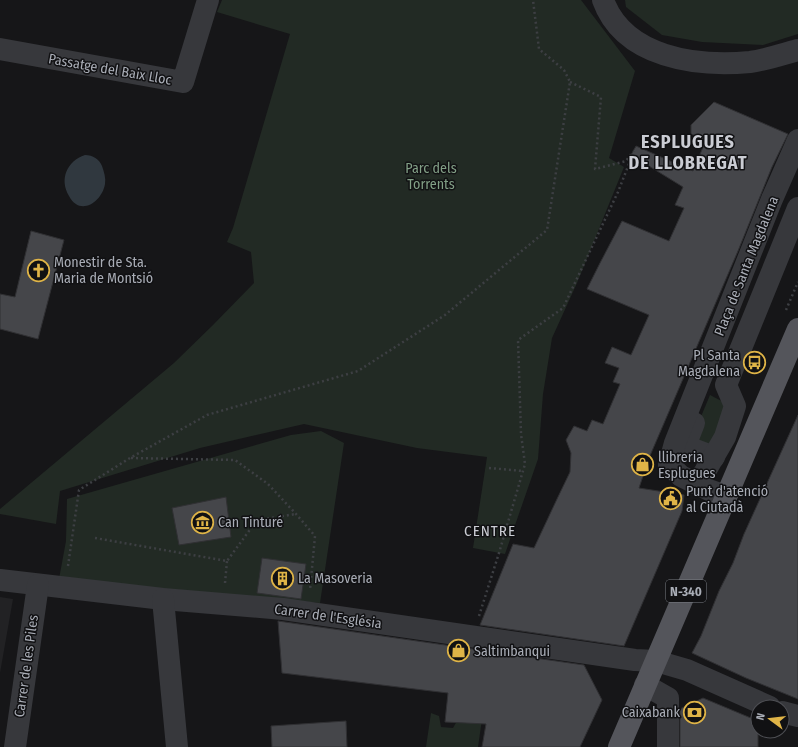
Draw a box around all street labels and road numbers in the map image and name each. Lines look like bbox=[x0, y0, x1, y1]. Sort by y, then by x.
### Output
street label: Passatge del Baix Lloc bbox=[47, 50, 173, 89]
street label: Plaça de Santa Magdalena bbox=[711, 194, 782, 339]
road number: N-340 bbox=[666, 580, 706, 602]
street label: Carrer de l'Església bbox=[273, 601, 383, 632]
street label: Carrer de les Piles bbox=[11, 614, 42, 718]

